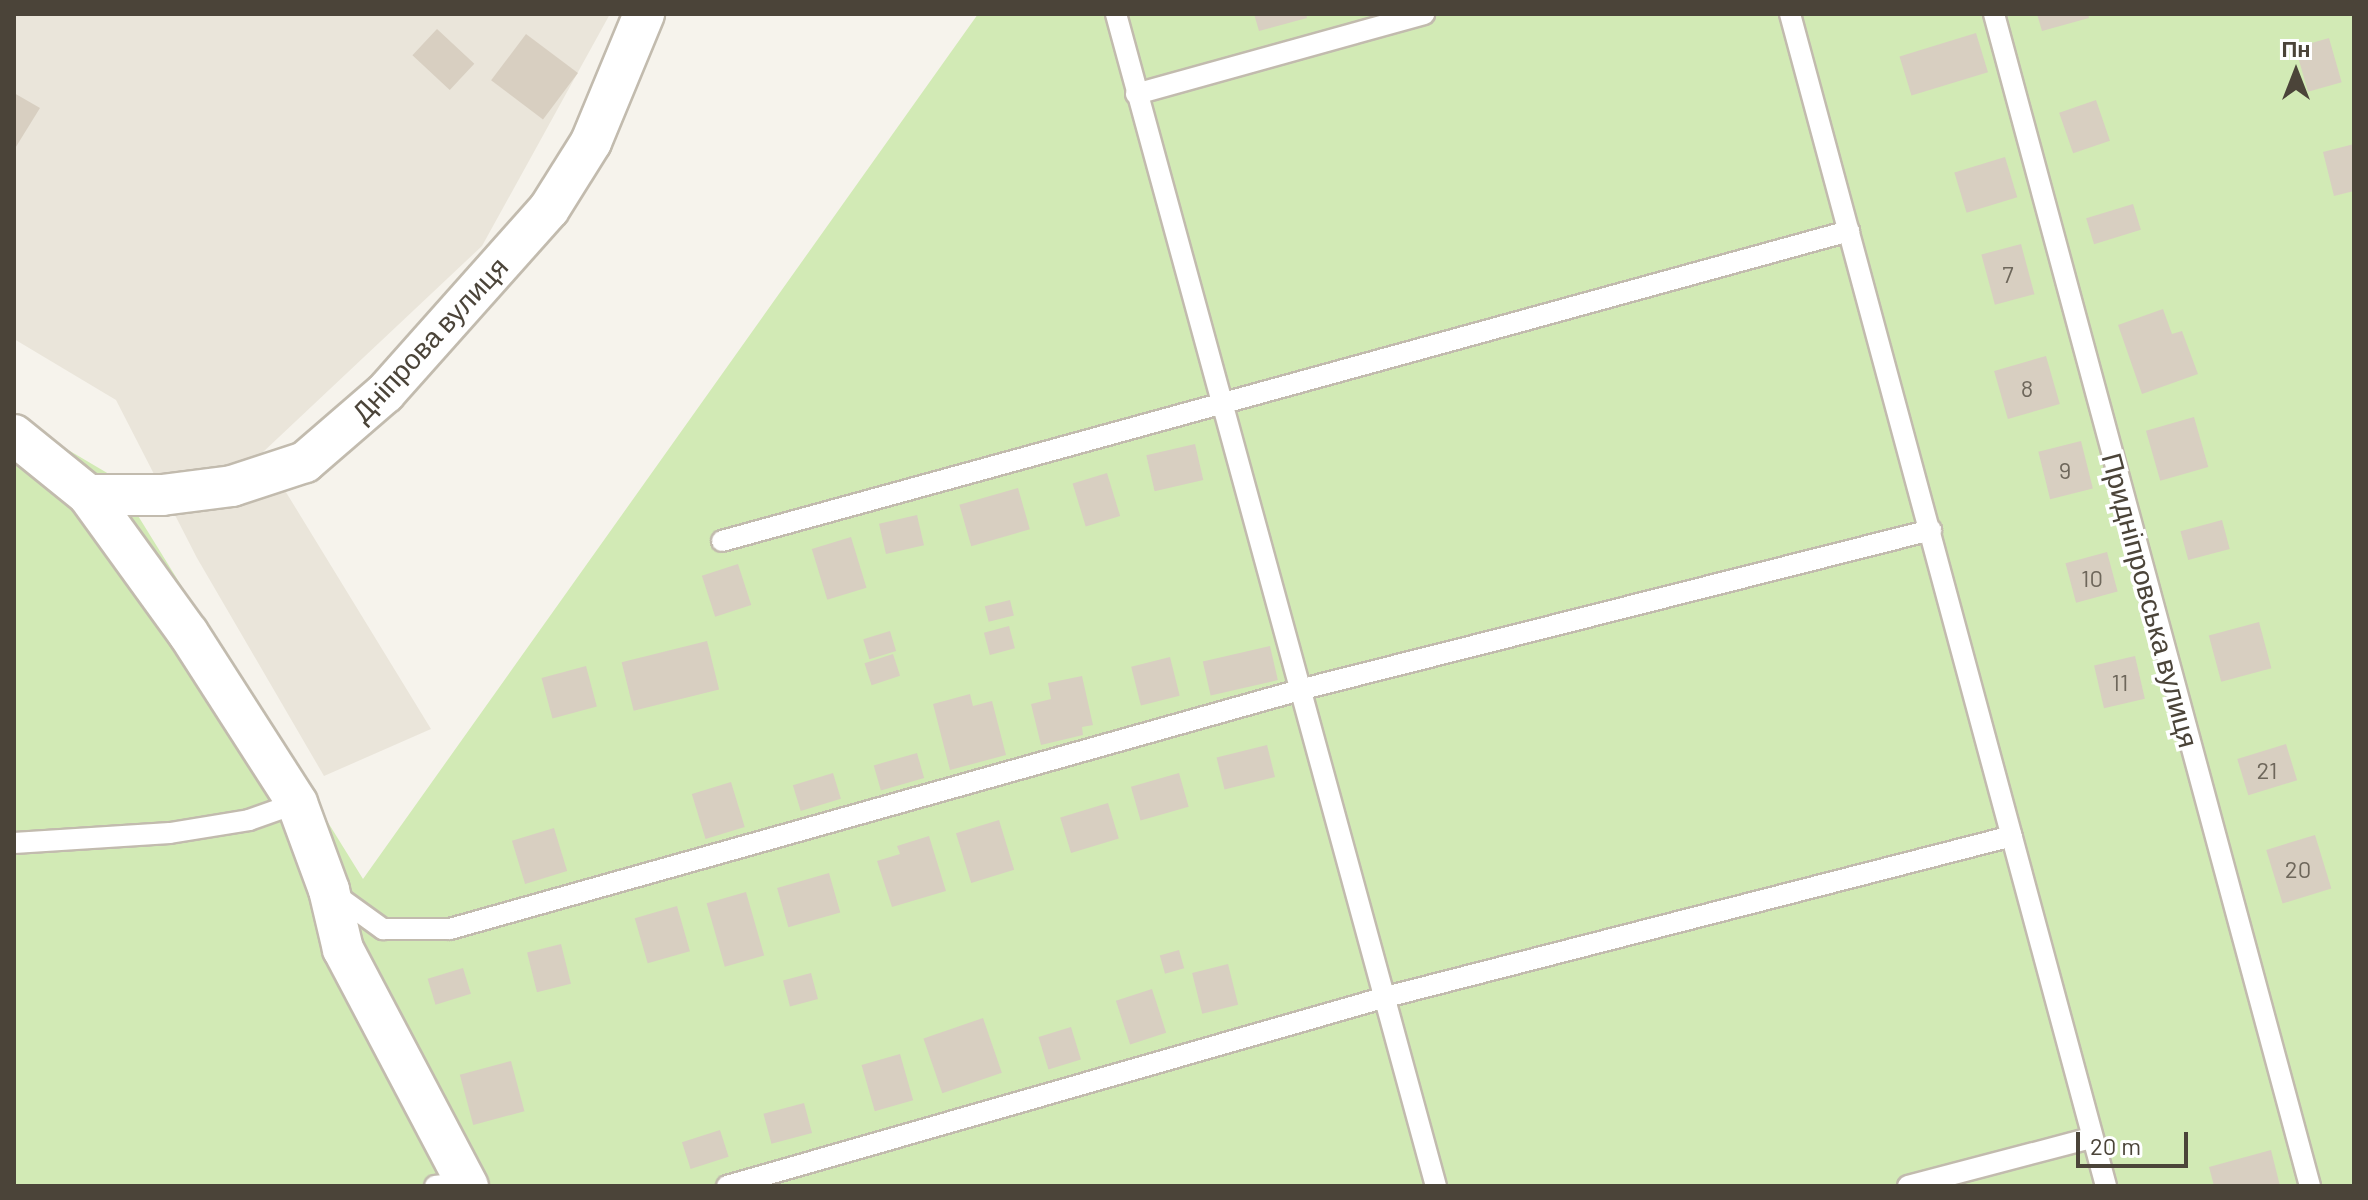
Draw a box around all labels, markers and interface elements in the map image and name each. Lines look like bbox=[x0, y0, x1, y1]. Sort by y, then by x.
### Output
north arrow bbox=[2256, 32, 2336, 112]
text: Пн bbox=[2281, 35, 2311, 61]
street label: Дніпрова вулиця bbox=[344, 249, 514, 429]
house number: 7 bbox=[2002, 260, 2014, 288]
house number: 8 bbox=[2021, 374, 2033, 402]
street label: Придніпровська вулиця bbox=[2095, 449, 2207, 751]
house number: 9 bbox=[2059, 456, 2071, 484]
house number: 10 bbox=[2081, 564, 2103, 592]
house number: 11 bbox=[2112, 668, 2128, 696]
house number: 21 bbox=[2257, 756, 2277, 784]
house number: 20 bbox=[2285, 855, 2311, 883]
scale bar bbox=[2080, 1116, 2192, 1166]
text: 20 m bbox=[2090, 1131, 2141, 1160]

